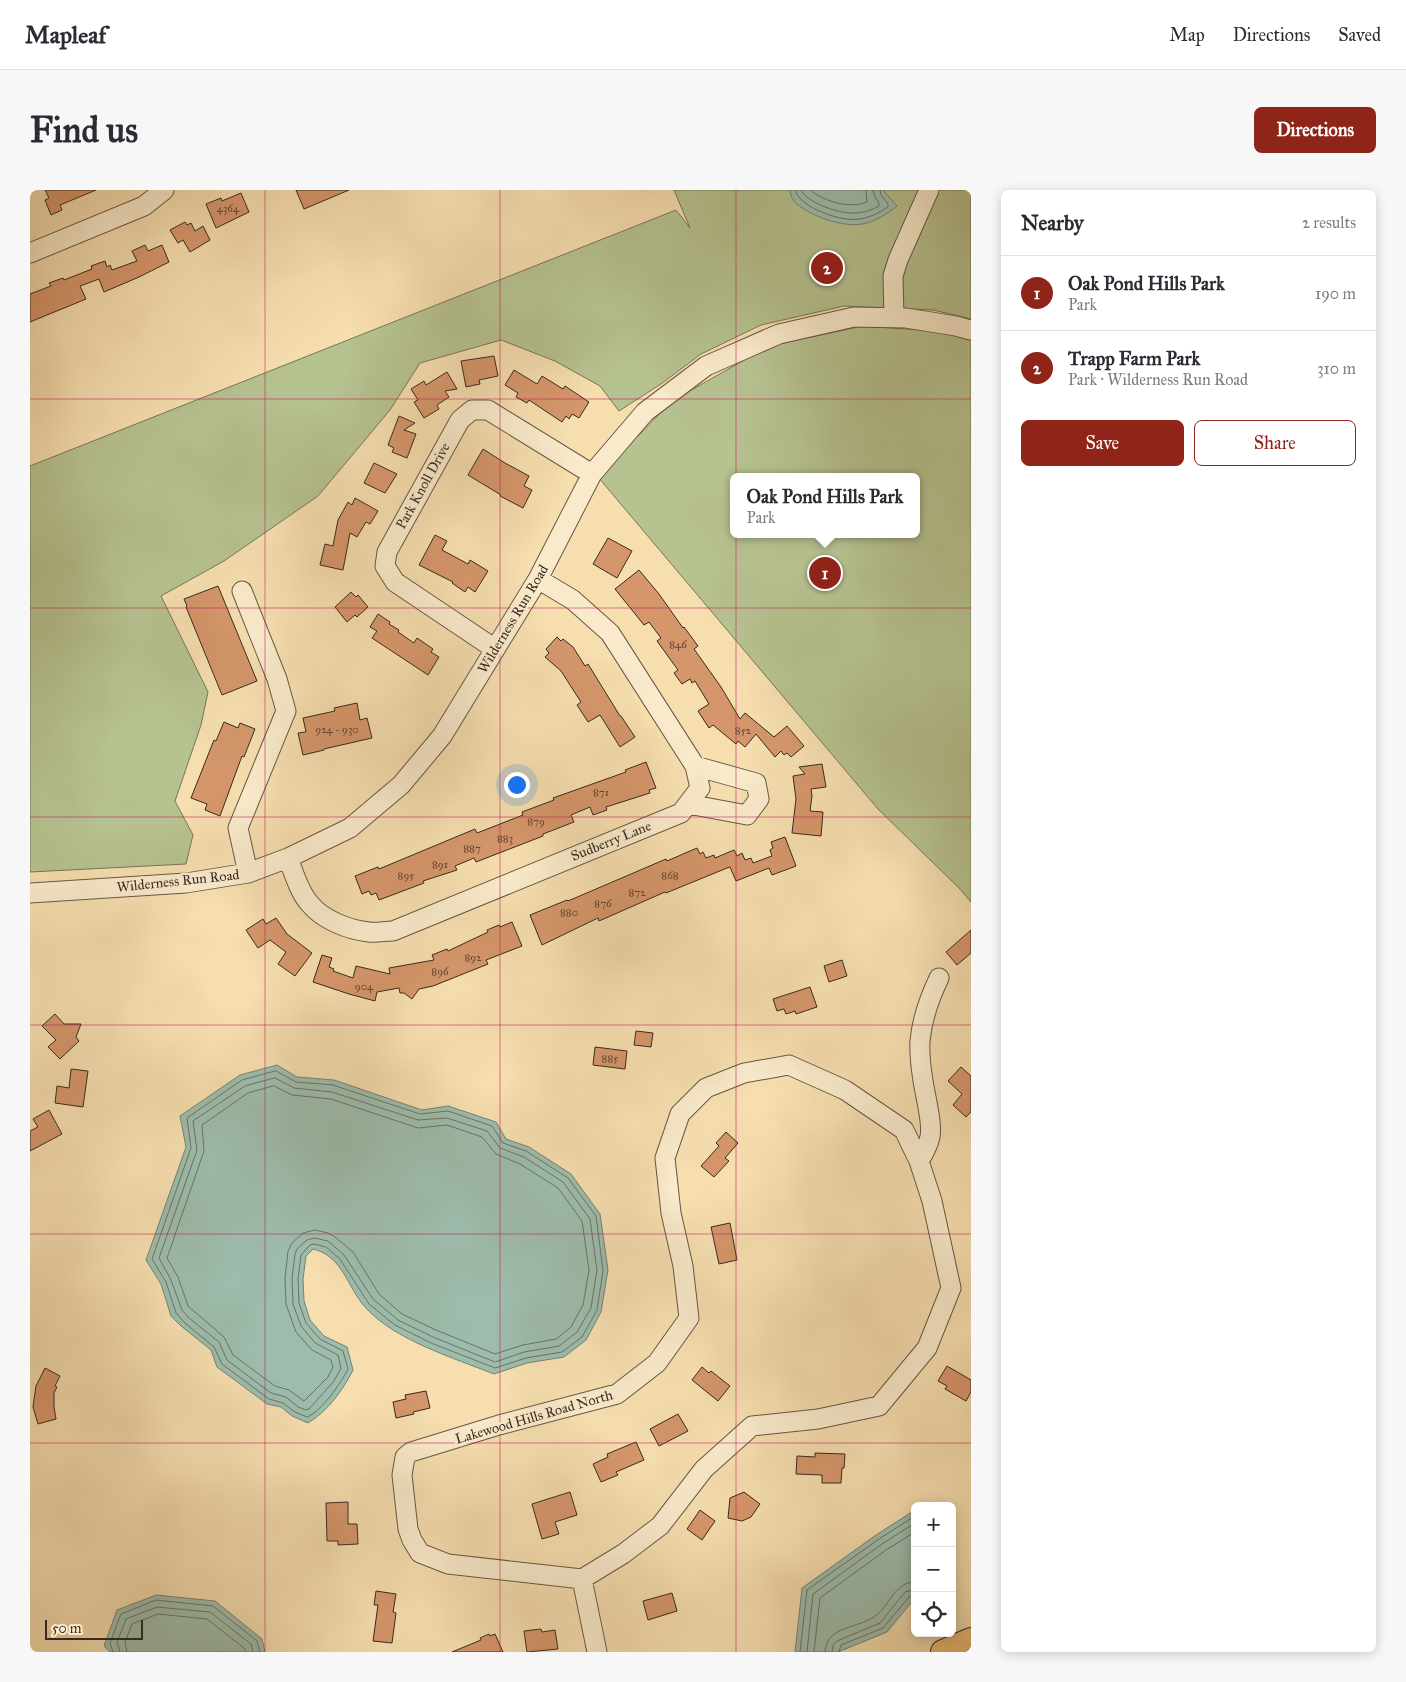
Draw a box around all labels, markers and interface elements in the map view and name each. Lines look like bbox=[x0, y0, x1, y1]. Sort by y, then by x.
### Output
text: Mapleaf bbox=[25, 20, 106, 50]
text: Map bbox=[1169, 24, 1205, 46]
text: Directions bbox=[1233, 24, 1310, 46]
text: Saved bbox=[1338, 24, 1381, 46]
button: Directions bbox=[1254, 107, 1376, 153]
text: Find us bbox=[30, 109, 138, 152]
house number: 4364 bbox=[217, 202, 240, 215]
text: Nearby bbox=[1021, 210, 1084, 236]
text: 2 results bbox=[1302, 213, 1356, 232]
pin: 2 bbox=[811, 249, 843, 287]
text: Oak Pond Hills Park bbox=[1068, 272, 1225, 295]
text: 1 bbox=[1034, 284, 1040, 303]
text: 190 m bbox=[1315, 284, 1356, 303]
text: Park bbox=[1068, 295, 1097, 314]
text: Trapp Farm Park bbox=[1068, 347, 1200, 370]
text: 2 bbox=[1033, 359, 1041, 378]
text: 310 m bbox=[1317, 359, 1356, 378]
text: Park · Wilderness Run Road bbox=[1068, 370, 1248, 389]
button: Save bbox=[1021, 420, 1184, 466]
button: Share bbox=[1194, 420, 1356, 466]
street label: Park Knoll Drive bbox=[392, 440, 454, 532]
popup bbox=[730, 473, 920, 538]
text: Oak Pond Hills Park bbox=[747, 485, 903, 508]
text: Park bbox=[747, 508, 776, 527]
pin: 1 bbox=[809, 554, 841, 592]
street label: Wilderness Run Road bbox=[474, 562, 552, 676]
house number: 846 bbox=[669, 638, 687, 651]
house number: 924 - 930 bbox=[315, 723, 359, 736]
house number: 852 bbox=[735, 724, 752, 737]
your location bbox=[504, 772, 530, 798]
house number: 871 bbox=[593, 786, 609, 799]
house number: 879 bbox=[527, 815, 545, 828]
street label: Sudberry Lane bbox=[568, 817, 654, 865]
house number: 883 bbox=[497, 832, 513, 845]
house number: 887 bbox=[463, 842, 481, 855]
house number: 891 bbox=[432, 858, 448, 871]
street label: Wilderness Run Road bbox=[116, 866, 240, 896]
house number: 895 bbox=[398, 869, 414, 882]
house number: 868 bbox=[661, 869, 679, 882]
house number: 872 bbox=[628, 886, 646, 899]
house number: 876 bbox=[594, 897, 612, 910]
house number: 880 bbox=[560, 906, 578, 919]
house number: 892 bbox=[464, 951, 482, 964]
house number: 896 bbox=[431, 965, 449, 978]
house number: 904 bbox=[355, 980, 374, 993]
house number: 885 bbox=[602, 1052, 618, 1065]
street label: Lakewood Hills Road North bbox=[453, 1386, 615, 1448]
map controls bbox=[911, 1502, 956, 1637]
button: + bbox=[911, 1502, 956, 1547]
button: − bbox=[911, 1547, 956, 1592]
button: locate bbox=[911, 1592, 956, 1637]
scale bar bbox=[45, 1617, 142, 1640]
text: 50 m bbox=[52, 1620, 81, 1637]

